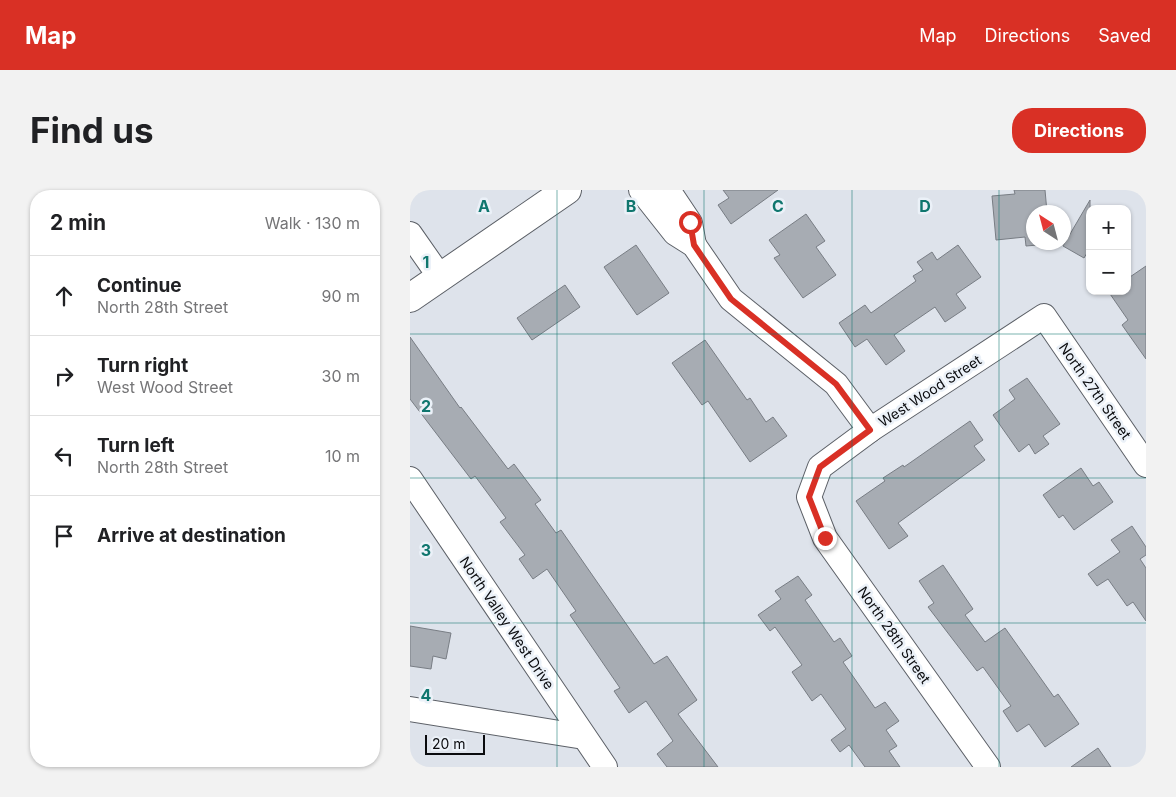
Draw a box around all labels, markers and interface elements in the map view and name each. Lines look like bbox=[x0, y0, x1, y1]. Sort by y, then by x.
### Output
text: Map bbox=[25, 21, 76, 50]
text: Map bbox=[919, 25, 957, 46]
text: Directions bbox=[985, 25, 1070, 46]
text: Saved bbox=[1098, 25, 1151, 46]
button: Directions bbox=[1012, 108, 1146, 153]
text: Find us bbox=[30, 109, 154, 151]
text: A bbox=[478, 196, 490, 216]
text: B bbox=[626, 196, 636, 216]
text: C bbox=[772, 196, 784, 216]
text: D bbox=[919, 196, 931, 216]
north arrow bbox=[1026, 205, 1071, 250]
map controls bbox=[1086, 205, 1131, 295]
button: + bbox=[1086, 205, 1131, 250]
text: 2 min bbox=[50, 210, 106, 235]
route start bbox=[679, 211, 702, 234]
text: Walk · 130 m bbox=[265, 213, 360, 233]
button: − bbox=[1086, 250, 1131, 295]
text: 1 bbox=[423, 252, 429, 272]
text: Continue bbox=[97, 274, 182, 297]
icon: ahead bbox=[50, 282, 78, 310]
text: 90 m bbox=[321, 286, 360, 306]
text: North 28th Street bbox=[97, 297, 228, 317]
street label: North 27th Street bbox=[1056, 339, 1135, 443]
street label: West Wood Street bbox=[875, 351, 985, 430]
text: Turn right bbox=[97, 354, 188, 377]
icon: right bbox=[50, 362, 78, 390]
text: 30 m bbox=[322, 366, 360, 386]
text: West Wood Street bbox=[97, 377, 233, 397]
text: 2 bbox=[421, 396, 431, 416]
text: Turn left bbox=[97, 434, 175, 457]
icon: left bbox=[50, 442, 78, 470]
text: 10 m bbox=[325, 446, 360, 466]
text: North 28th Street bbox=[97, 457, 228, 477]
icon: arrive bbox=[50, 522, 78, 550]
text: Arrive at destination bbox=[97, 524, 286, 547]
route end bbox=[814, 527, 837, 550]
text: 3 bbox=[421, 540, 431, 560]
street label: North Valley West Drive bbox=[457, 553, 558, 692]
street label: North 28th Street bbox=[855, 583, 935, 687]
text: 4 bbox=[421, 685, 432, 705]
scale bar bbox=[425, 732, 485, 755]
text: 20 m bbox=[432, 735, 466, 752]

